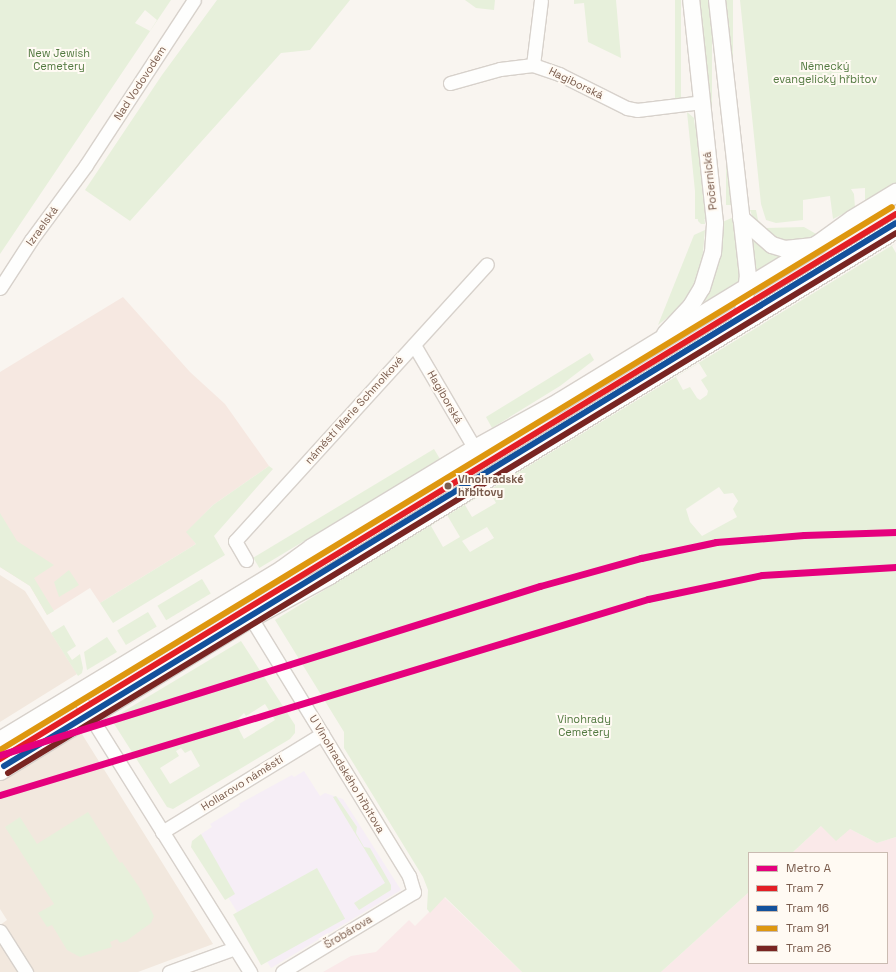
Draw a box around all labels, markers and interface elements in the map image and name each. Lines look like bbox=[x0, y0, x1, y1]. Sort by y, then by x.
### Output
street label: Nad Vodovodem bbox=[111, 43, 169, 123]
park label: New Jewish Cemetery bbox=[28, 47, 90, 73]
park label: Německý evangelický hřbitov bbox=[773, 60, 877, 86]
street label: Hagiborská bbox=[547, 64, 605, 102]
street label: Počernická bbox=[700, 151, 720, 211]
street label: Izraelská bbox=[23, 204, 61, 248]
street label: náměstí Marie Schmolkové bbox=[302, 353, 406, 467]
street label: Hagiborská bbox=[425, 368, 465, 426]
place label: Vinohradské hřbitovy bbox=[458, 473, 523, 499]
marker: Vinohradské hřbitovy bbox=[441, 479, 455, 493]
street label: U Vinohradského hřbitova bbox=[306, 712, 388, 836]
park label: Vinohrady Cemetery bbox=[557, 713, 611, 739]
street label: Hollarovo náměstí bbox=[199, 752, 285, 814]
legend bbox=[748, 852, 888, 964]
text: Metro A bbox=[786, 860, 831, 876]
text: Tram 7 bbox=[786, 880, 824, 896]
text: Tram 16 bbox=[786, 900, 829, 916]
street label: Šrobárova bbox=[322, 913, 374, 951]
text: Tram 91 bbox=[786, 920, 829, 936]
text: Tram 26 bbox=[786, 940, 831, 956]

